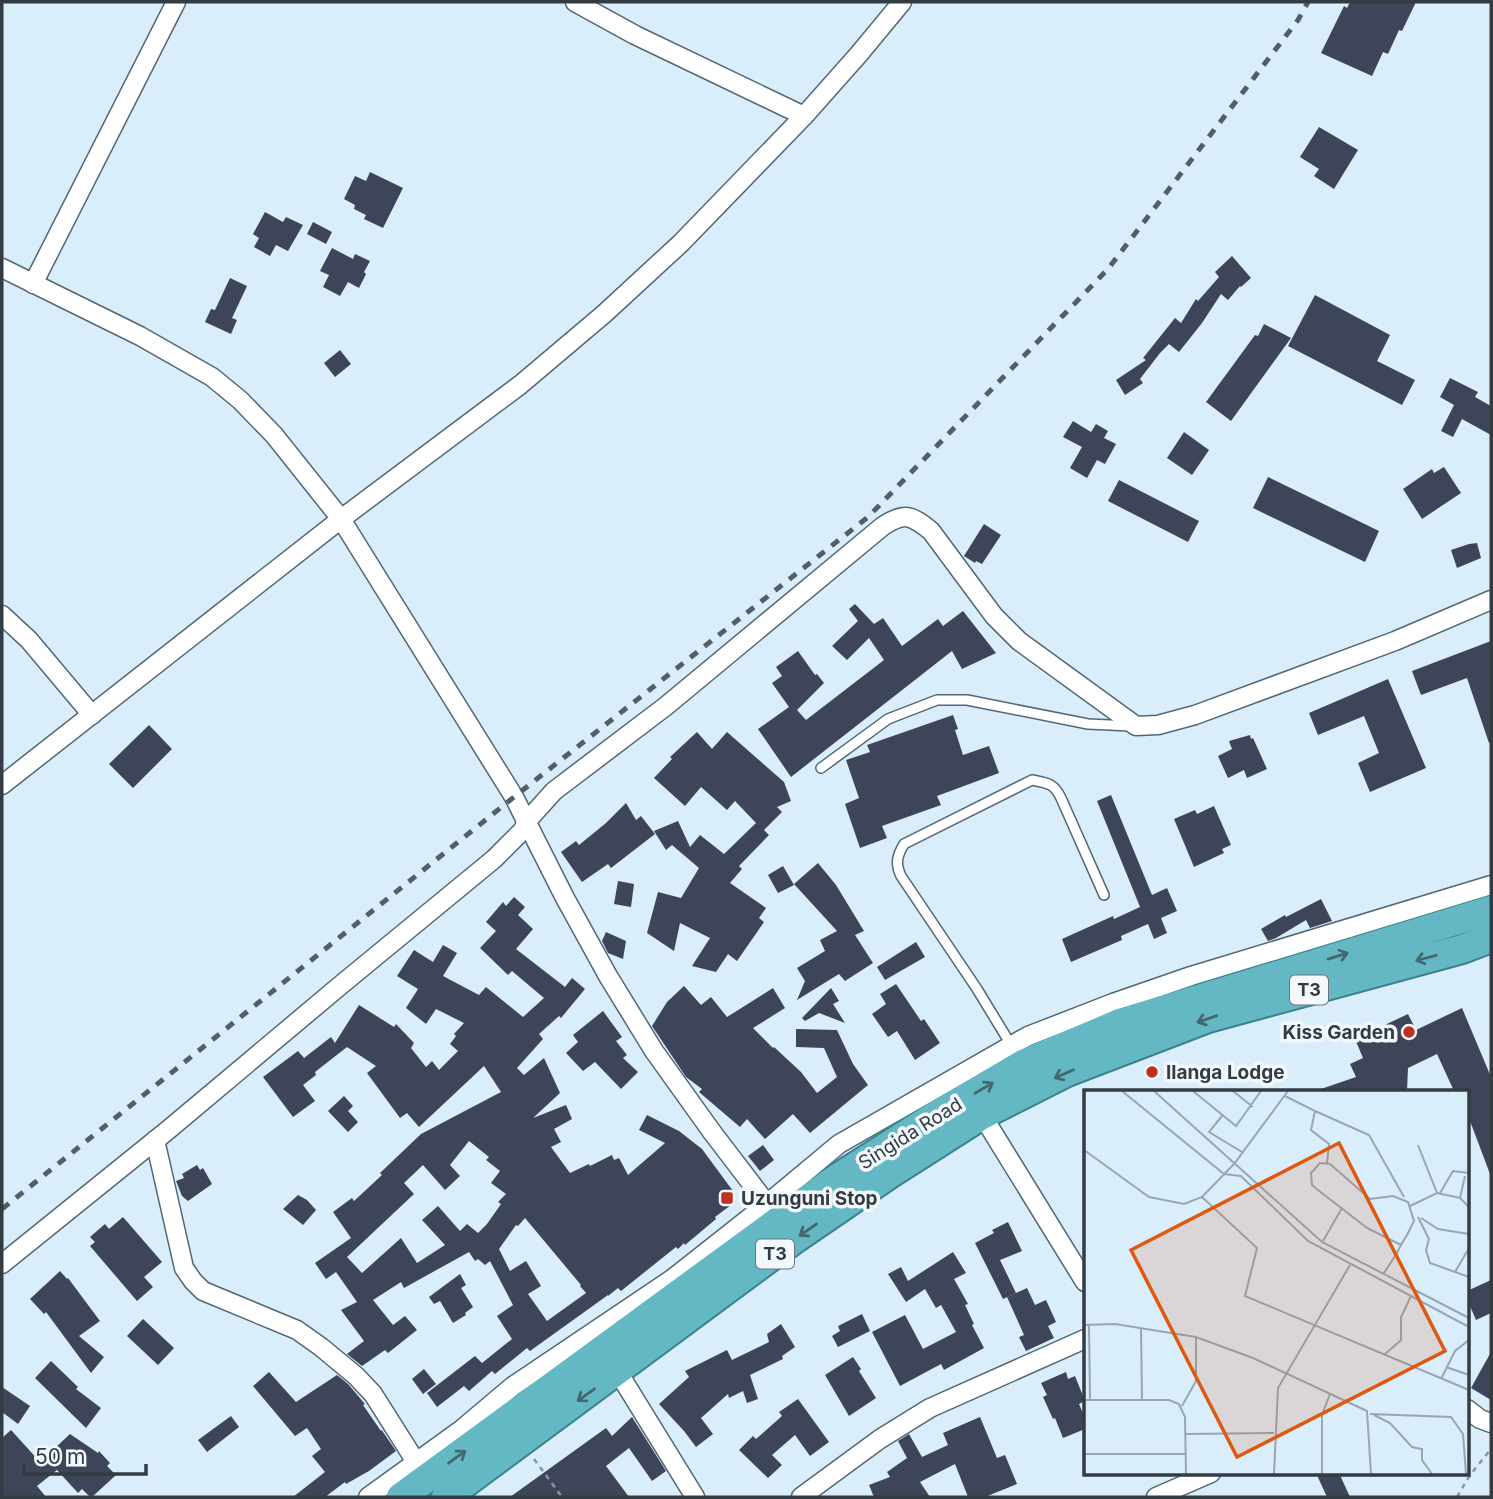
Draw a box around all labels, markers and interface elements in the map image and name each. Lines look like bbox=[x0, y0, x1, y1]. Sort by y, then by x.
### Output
one-way arrow bbox=[1327, 949, 1349, 962]
one-way arrow bbox=[1415, 953, 1437, 966]
road number: T3 bbox=[1290, 975, 1328, 1004]
one-way arrow bbox=[1196, 1013, 1218, 1026]
place label: Kiss Garden bbox=[1283, 1021, 1395, 1044]
marker: Kiss Garden bbox=[1401, 1024, 1417, 1040]
place label: Ilanga Lodge bbox=[1166, 1061, 1285, 1084]
marker: Ilanga Lodge bbox=[1144, 1064, 1160, 1080]
one-way arrow bbox=[1054, 1068, 1076, 1081]
one-way arrow bbox=[973, 1080, 993, 1094]
inset map bbox=[1084, 1090, 1468, 1474]
street label: Singida Road bbox=[854, 1092, 966, 1174]
place label: Uzunguni Stop bbox=[741, 1187, 878, 1210]
marker: Uzunguni Stop bbox=[719, 1190, 735, 1206]
one-way arrow bbox=[799, 1223, 818, 1237]
road number: T3 bbox=[756, 1240, 794, 1268]
one-way arrow bbox=[577, 1388, 596, 1402]
scale bar bbox=[24, 1432, 147, 1476]
text: 50 m bbox=[35, 1444, 85, 1469]
one-way arrow bbox=[447, 1450, 466, 1465]

